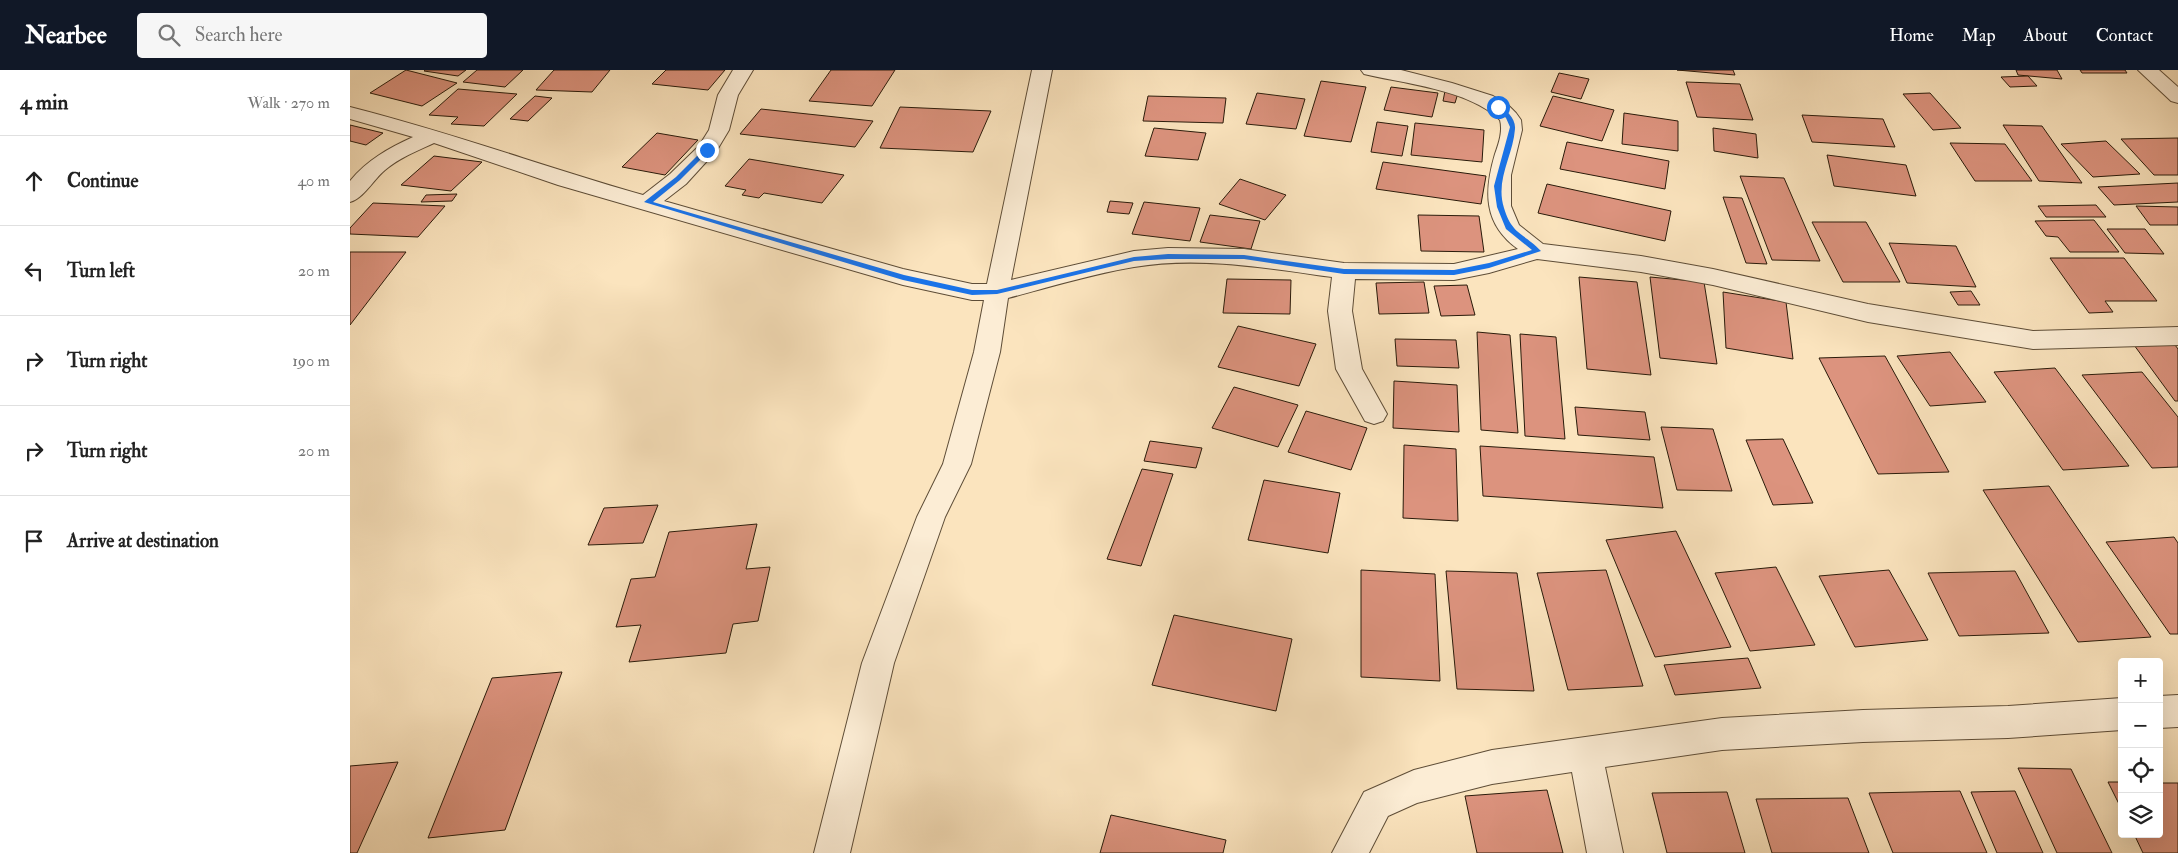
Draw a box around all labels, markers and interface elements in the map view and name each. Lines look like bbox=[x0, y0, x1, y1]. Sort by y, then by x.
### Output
search box bbox=[137, 13, 487, 58]
text: Nearbee bbox=[25, 20, 107, 51]
icon: search bbox=[155, 21, 183, 49]
text: Search here bbox=[195, 23, 282, 47]
text: Home bbox=[1889, 24, 1934, 47]
text: Map bbox=[1962, 24, 1996, 47]
text: About bbox=[2024, 24, 2068, 47]
text: Contact bbox=[2096, 24, 2153, 47]
text: 4 min bbox=[20, 89, 68, 116]
text: Walk · 270 m bbox=[248, 93, 330, 113]
route start bbox=[1487, 96, 1510, 119]
route end bbox=[696, 139, 719, 162]
icon: ahead bbox=[20, 167, 48, 195]
text: Continue bbox=[67, 169, 138, 193]
text: 40 m bbox=[297, 171, 330, 191]
icon: left bbox=[20, 257, 48, 285]
text: Turn left bbox=[67, 259, 135, 283]
text: 20 m bbox=[298, 261, 330, 281]
icon: right bbox=[20, 347, 48, 375]
text: Turn right bbox=[67, 349, 147, 373]
text: 190 m bbox=[292, 351, 330, 371]
icon: right bbox=[20, 437, 48, 465]
text: Turn right bbox=[67, 439, 147, 463]
text: 20 m bbox=[298, 441, 330, 461]
icon: arrive bbox=[20, 527, 48, 555]
text: Arrive at destination bbox=[67, 529, 219, 553]
map controls bbox=[2118, 658, 2163, 838]
button: + bbox=[2118, 658, 2163, 703]
button: − bbox=[2118, 703, 2163, 748]
button: locate bbox=[2118, 748, 2163, 793]
button: layers bbox=[2118, 793, 2163, 838]

